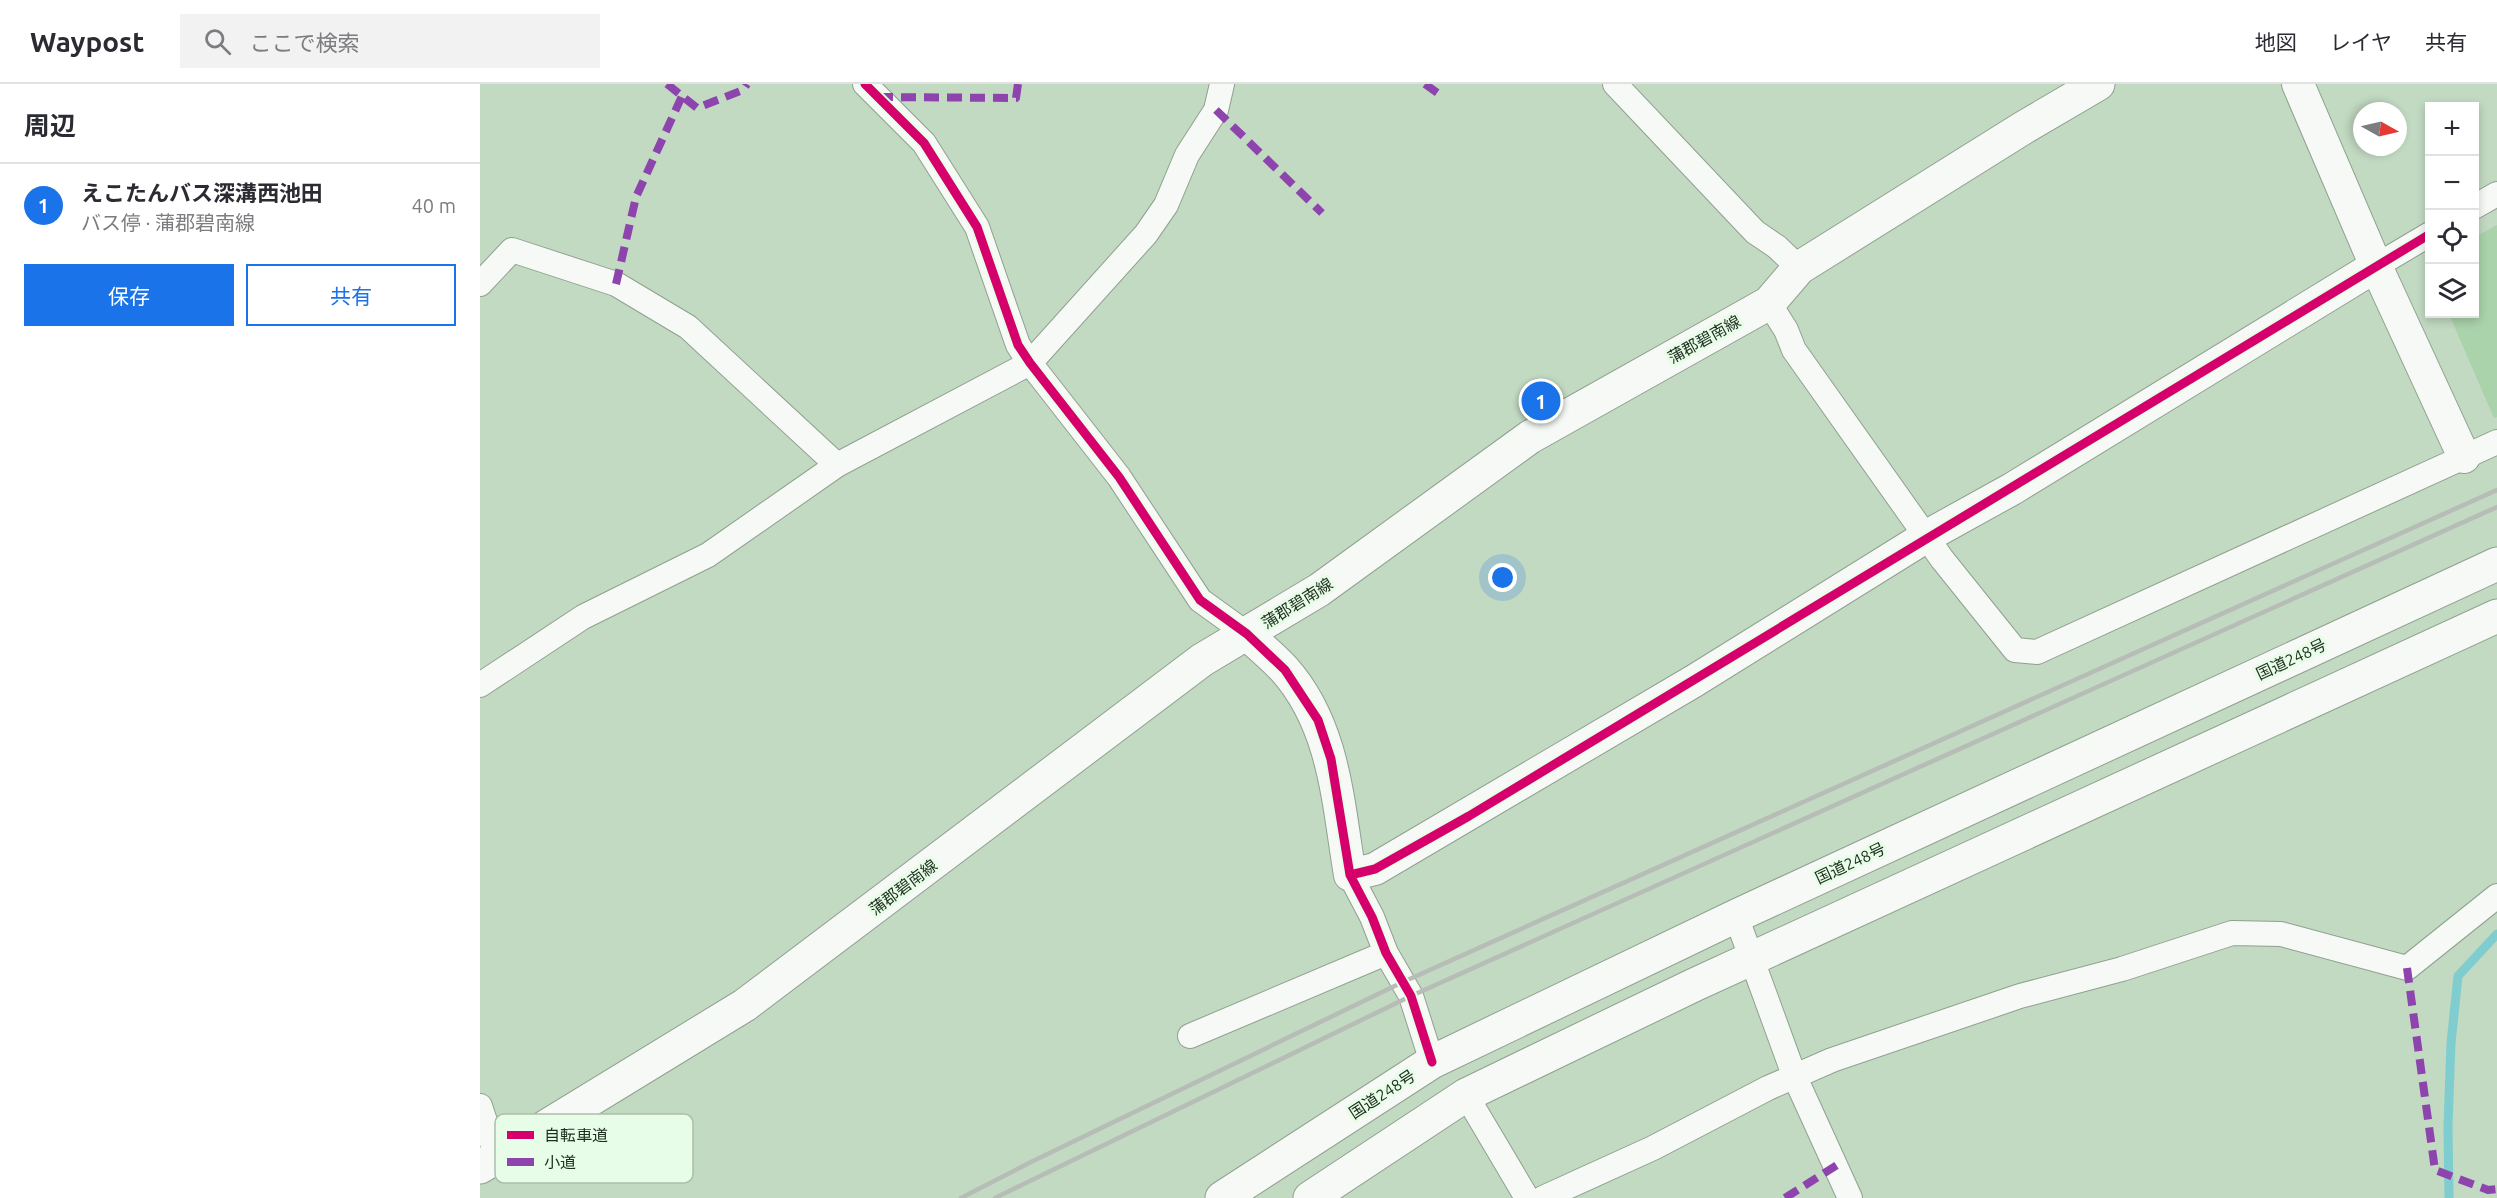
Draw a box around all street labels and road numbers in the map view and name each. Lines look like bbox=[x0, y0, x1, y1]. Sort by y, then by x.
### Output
street label: 蒲郡碧南線 bbox=[1665, 312, 1743, 366]
street label: 蒲郡碧南線 bbox=[1258, 574, 1336, 632]
street label: 国道248号 bbox=[2253, 635, 2329, 683]
street label: 国道248号 bbox=[1812, 839, 1888, 887]
street label: 蒲郡碧南線 bbox=[866, 856, 940, 918]
street label: 国道248号 bbox=[1346, 1066, 1418, 1122]

